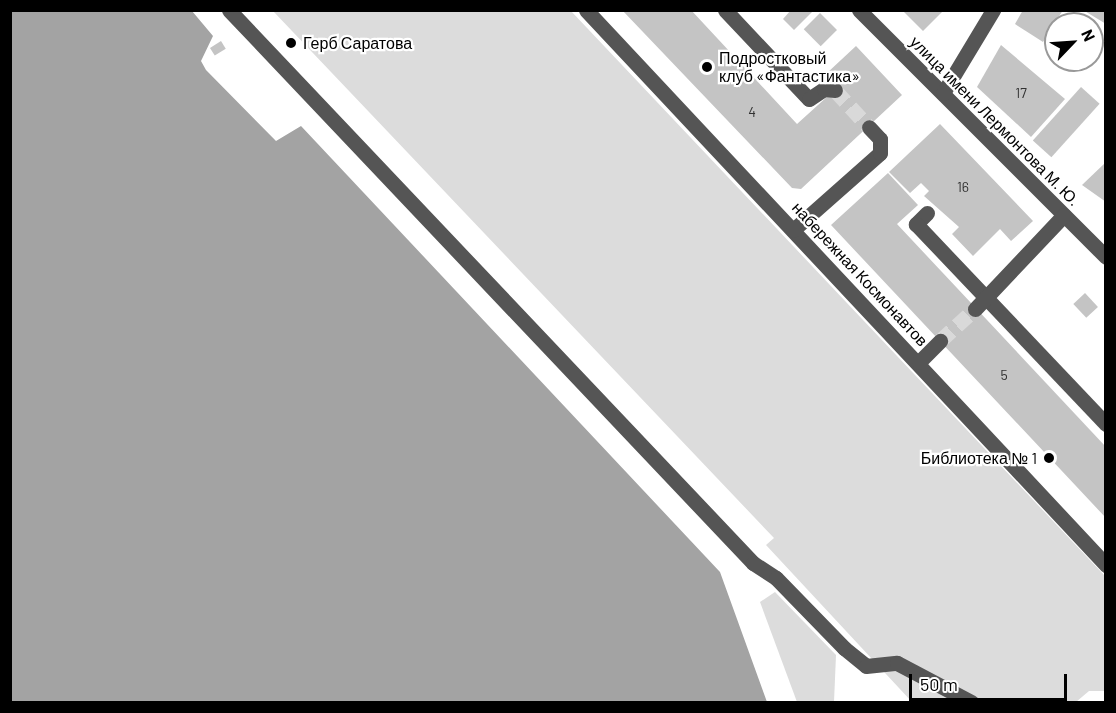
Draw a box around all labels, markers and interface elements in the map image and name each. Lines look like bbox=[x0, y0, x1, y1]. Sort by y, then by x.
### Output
north arrow bbox=[1044, 12, 1104, 72]
text: N bbox=[1078, 26, 1100, 44]
street label: улица имени Лермонтова М. Ю. bbox=[906, 32, 1084, 210]
place label: Герб Саратова bbox=[303, 33, 412, 53]
marker: Герб Саратова bbox=[284, 36, 298, 50]
place label: Подростковый клуб «Фантастика» bbox=[719, 48, 860, 86]
marker: Подростковый клуб «Фантастика» bbox=[700, 60, 714, 74]
house number: 17 bbox=[1015, 85, 1027, 101]
house number: 4 bbox=[748, 104, 756, 120]
house number: 16 bbox=[957, 179, 969, 195]
street label: набережная Космонавтов bbox=[788, 198, 932, 350]
house number: 5 bbox=[1000, 367, 1008, 383]
place label: Библиотека № 1 bbox=[921, 448, 1037, 468]
marker: Библиотека № 1 bbox=[1042, 451, 1056, 465]
scale bar bbox=[912, 662, 1070, 700]
text: 50 m bbox=[920, 673, 958, 695]

